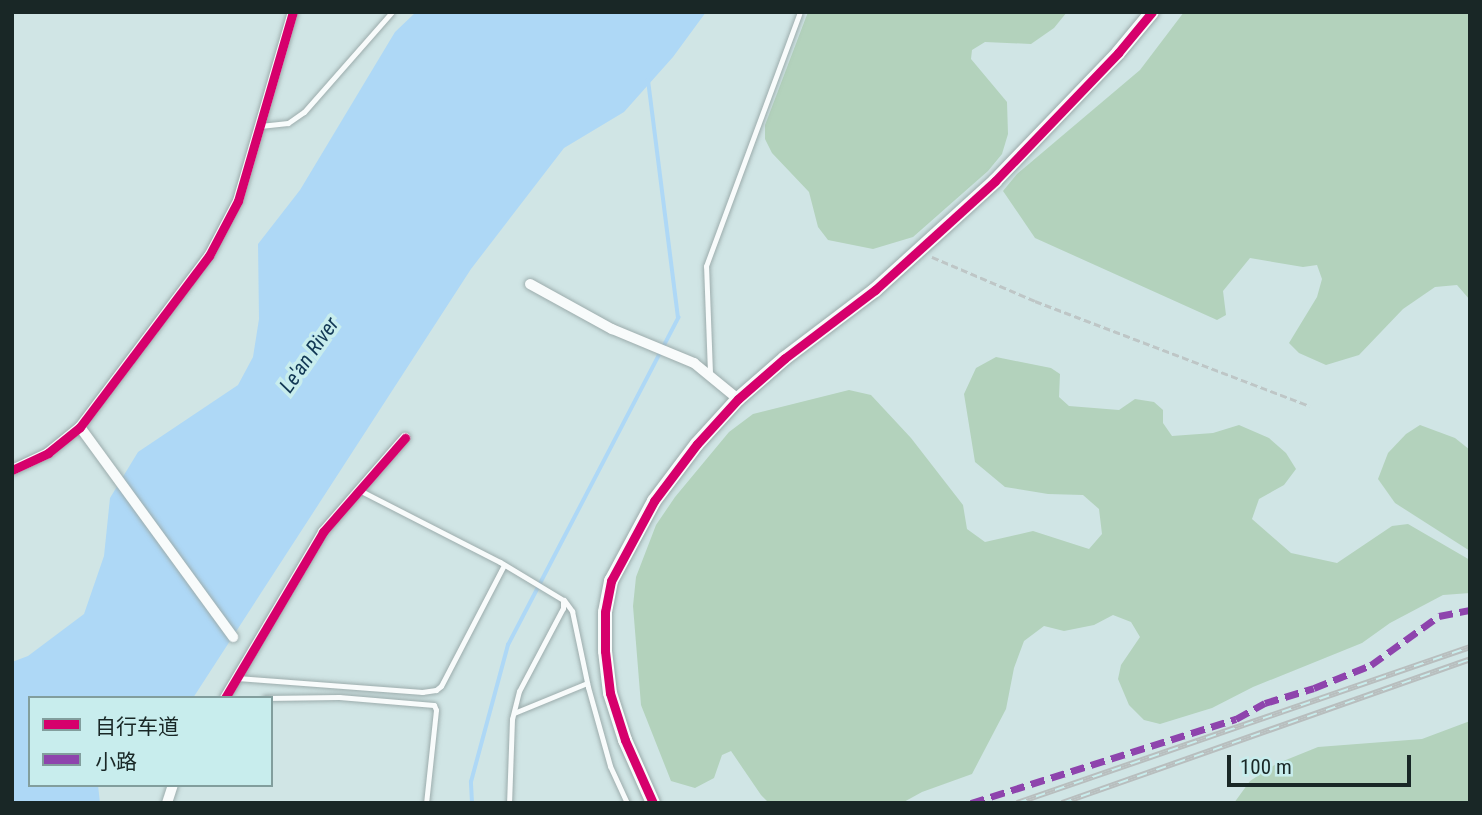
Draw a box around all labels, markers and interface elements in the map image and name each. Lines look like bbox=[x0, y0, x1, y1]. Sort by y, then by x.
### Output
water label: Le'an River bbox=[274, 312, 344, 398]
legend bbox=[28, 696, 273, 787]
text: 自行车道 bbox=[95, 715, 179, 739]
scale bar bbox=[1230, 742, 1414, 786]
text: 小路 bbox=[95, 750, 137, 774]
text: 100 m bbox=[1240, 755, 1292, 779]

